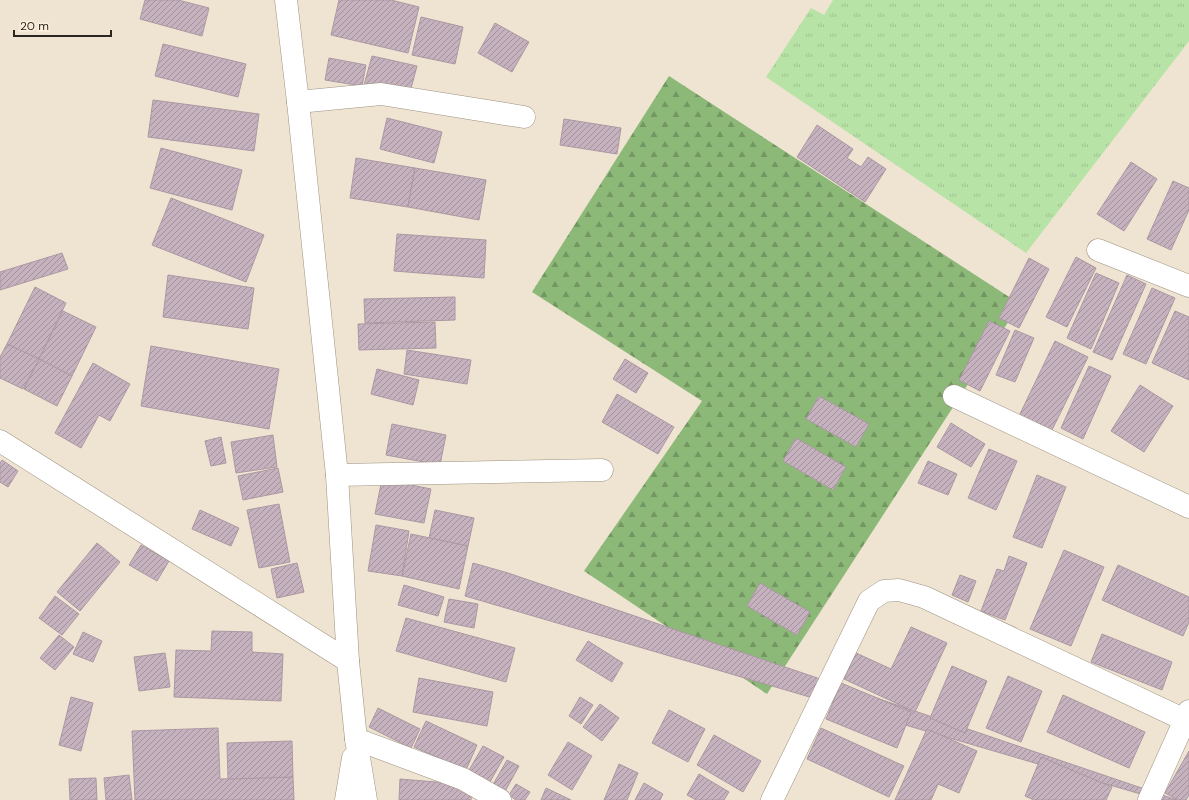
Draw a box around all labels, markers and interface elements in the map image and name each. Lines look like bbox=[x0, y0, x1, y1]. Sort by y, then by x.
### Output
scale bar bbox=[14, 12, 111, 38]
text: 20 m bbox=[20, 18, 49, 34]

